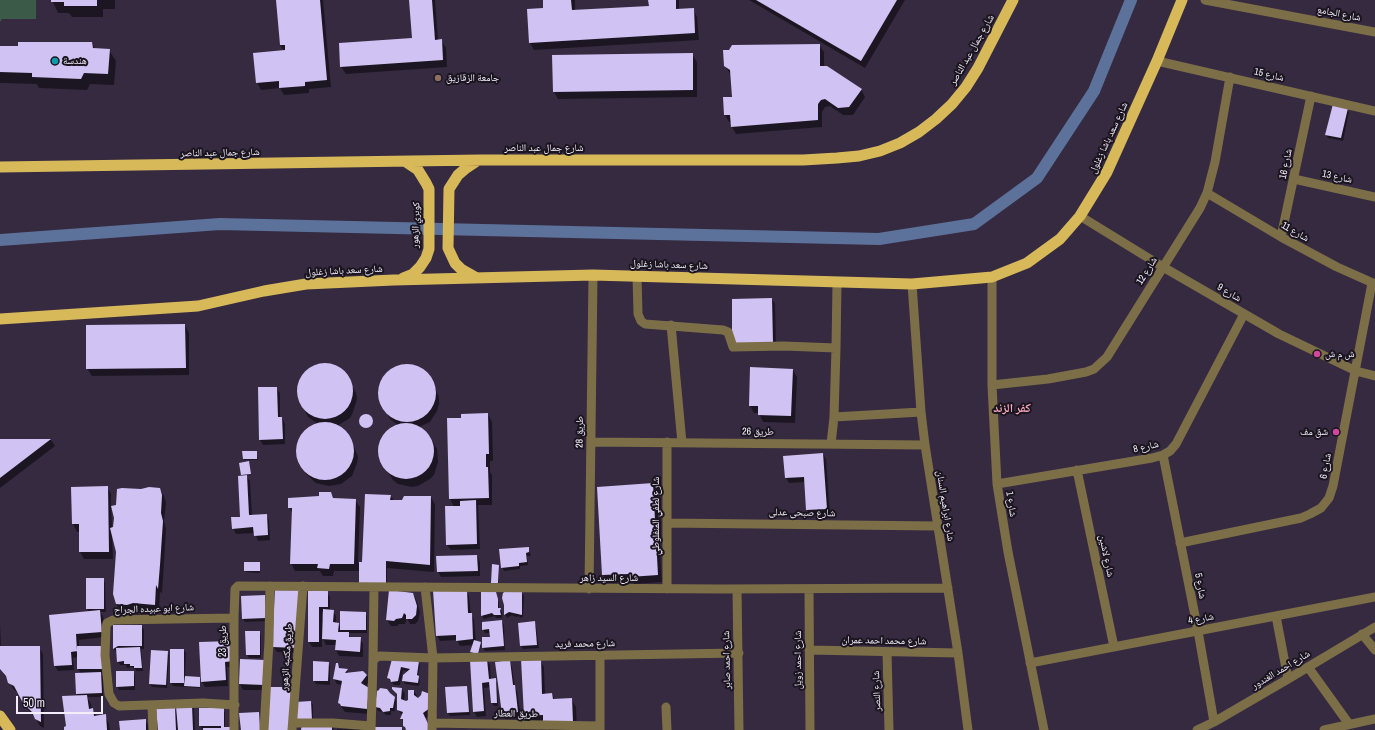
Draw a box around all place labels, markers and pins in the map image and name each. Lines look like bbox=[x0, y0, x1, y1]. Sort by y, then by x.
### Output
place label: هندسة bbox=[63, 55, 87, 67]
marker: هندسة bbox=[50, 56, 60, 66]
place label: جامعة الزقازيق bbox=[446, 72, 499, 84]
marker: جامعة الزقازيق bbox=[433, 73, 443, 83]
place label: ش م ش bbox=[1325, 348, 1355, 360]
marker: ش م ش bbox=[1312, 349, 1322, 359]
place label: شق مف bbox=[1300, 426, 1328, 438]
marker: شق مف bbox=[1331, 427, 1341, 437]

